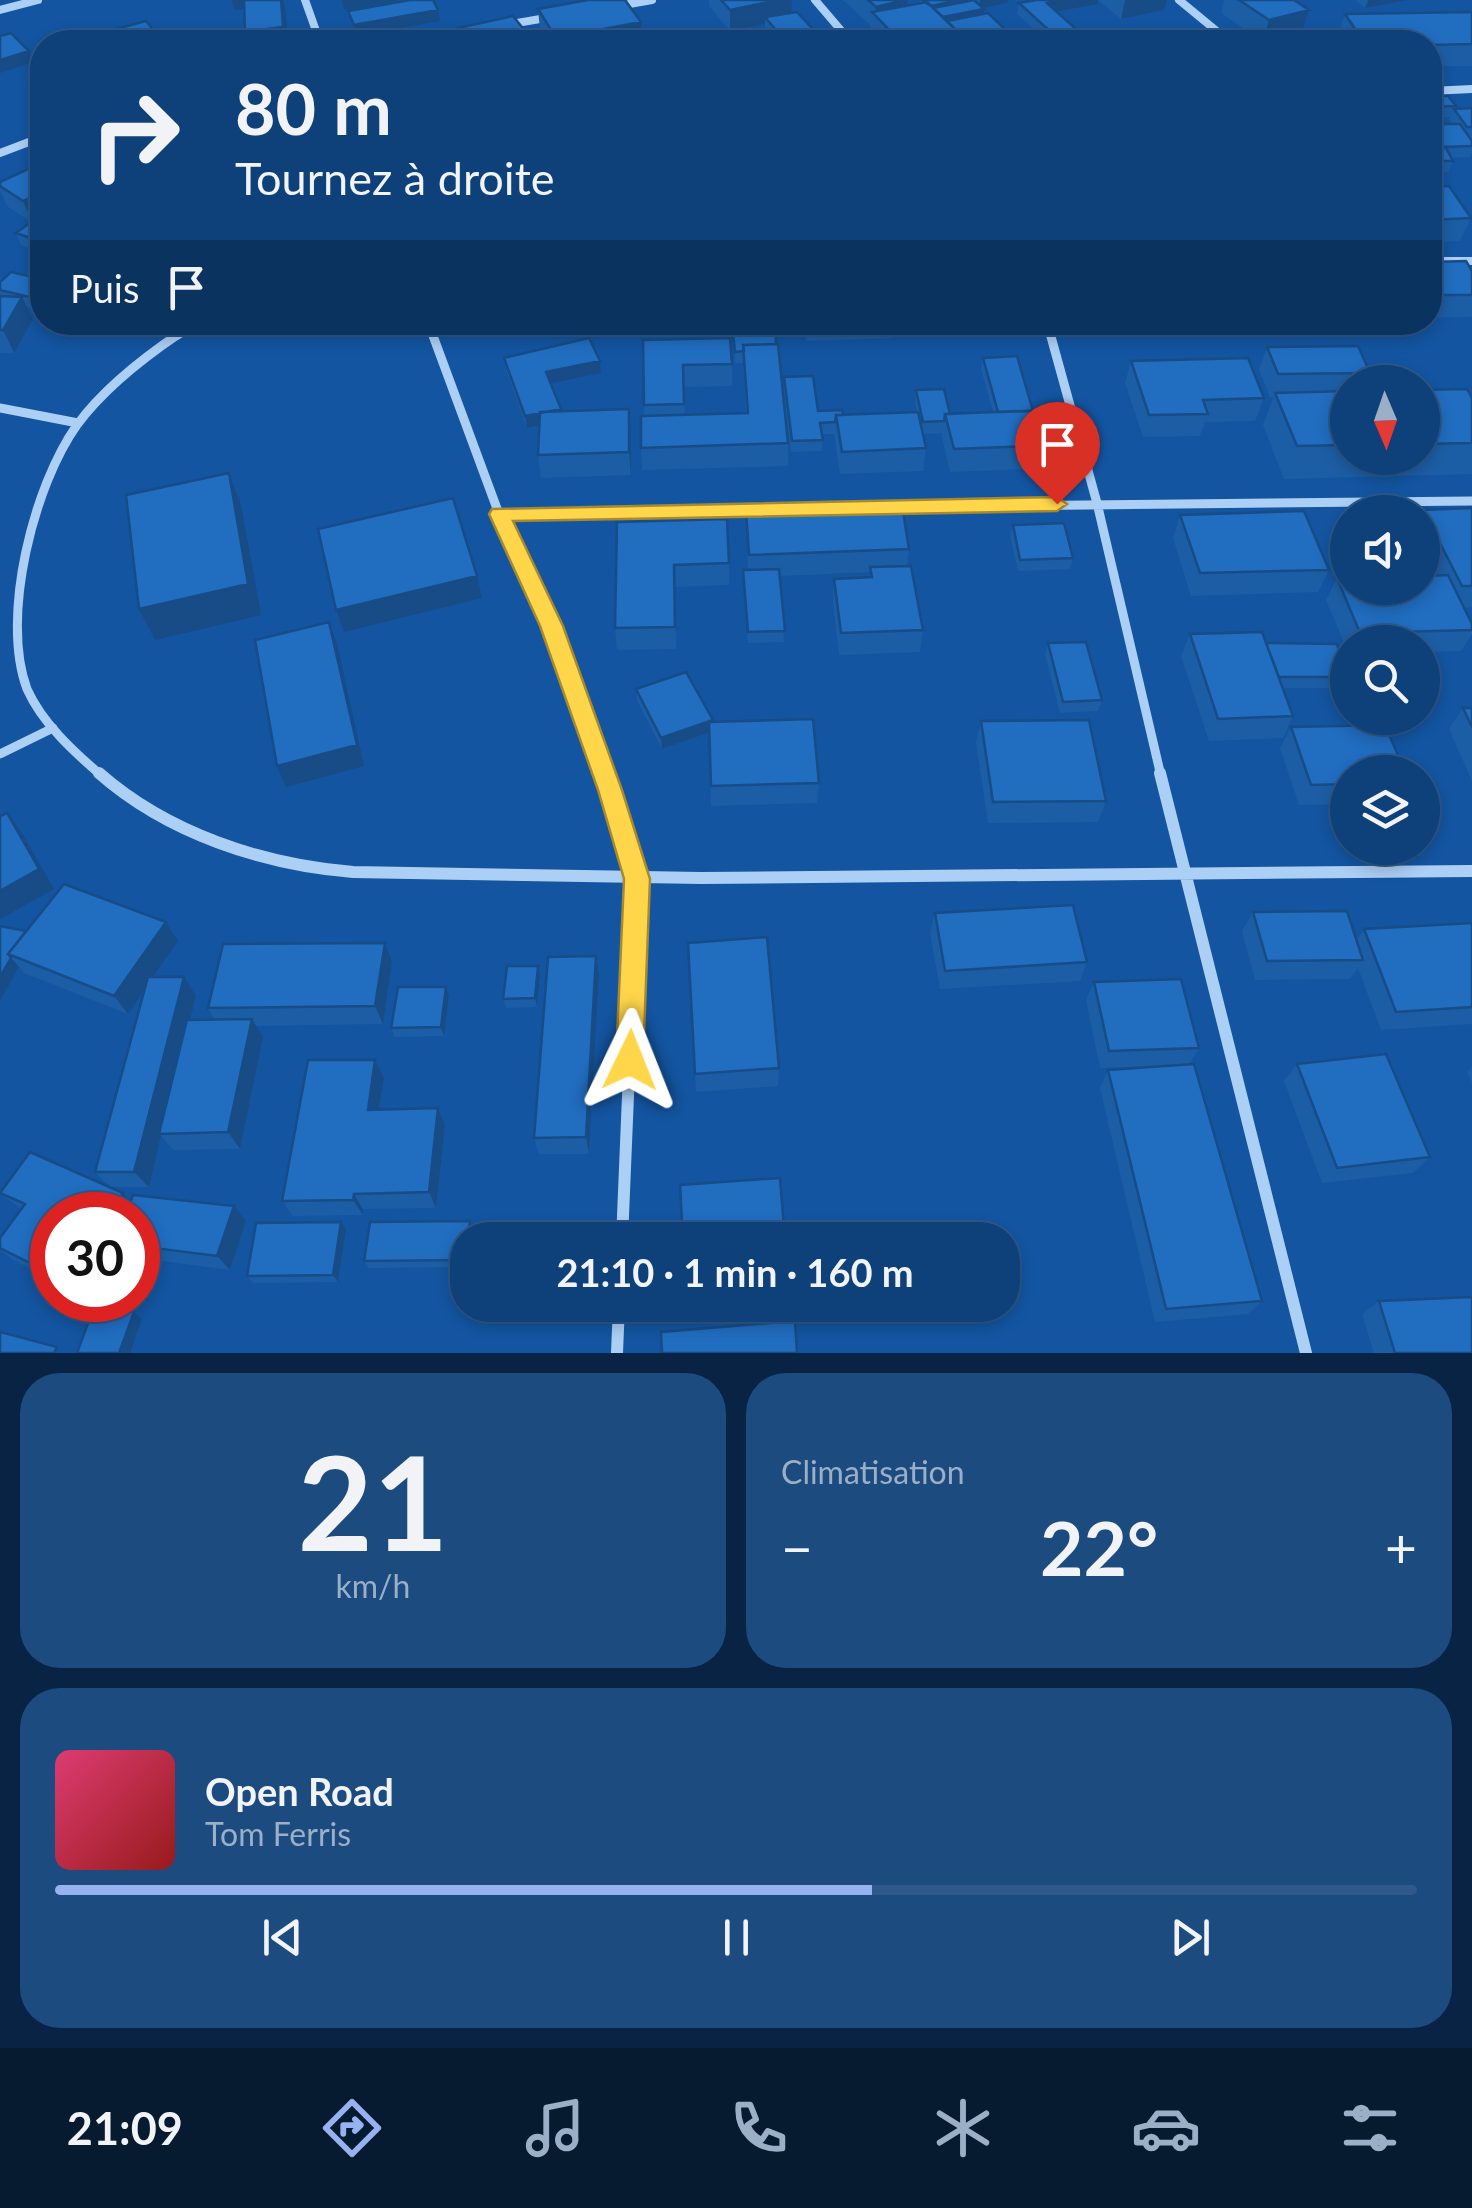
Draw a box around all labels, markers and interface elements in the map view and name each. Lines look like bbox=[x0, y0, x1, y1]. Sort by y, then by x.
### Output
text: 80 m bbox=[235, 66, 392, 150]
icon: right bbox=[70, 70, 200, 200]
text: Tournez à droite bbox=[235, 151, 554, 205]
icon: arrive bbox=[159, 260, 214, 315]
text: Puis bbox=[70, 265, 139, 311]
north arrow bbox=[1330, 365, 1440, 475]
map controls bbox=[1330, 365, 1440, 865]
pin bbox=[1015, 402, 1100, 505]
icon: arrive bbox=[1030, 417, 1085, 472]
button: sound bbox=[1330, 495, 1440, 605]
button: search bbox=[1330, 625, 1440, 735]
button: layers bbox=[1330, 755, 1440, 865]
position arrow bbox=[578, 1008, 682, 1112]
speed limit sign: 30 bbox=[30, 1192, 160, 1322]
text: 21:10 · 1 min · 160 m bbox=[556, 1249, 914, 1295]
text: 21 bbox=[298, 1423, 448, 1579]
text: Climatisation bbox=[781, 1452, 965, 1491]
text: 22° bbox=[1040, 1502, 1158, 1592]
text: − bbox=[781, 1514, 813, 1580]
text: + bbox=[1385, 1514, 1417, 1580]
text: km/h bbox=[336, 1566, 410, 1605]
text: Open Road bbox=[205, 1768, 394, 1814]
text: Tom Ferris bbox=[205, 1814, 351, 1853]
icon: previous bbox=[255, 1910, 310, 1965]
icon: pause bbox=[709, 1910, 764, 1965]
icon: next bbox=[1163, 1910, 1218, 1965]
icon: directions bbox=[317, 2093, 387, 2163]
icon: music bbox=[520, 2093, 590, 2163]
icon: phone bbox=[724, 2093, 794, 2163]
icon: climate bbox=[928, 2093, 998, 2163]
icon: car bbox=[1131, 2093, 1201, 2163]
icon: filters bbox=[1335, 2093, 1405, 2163]
text: 21:09 bbox=[67, 2101, 183, 2155]

